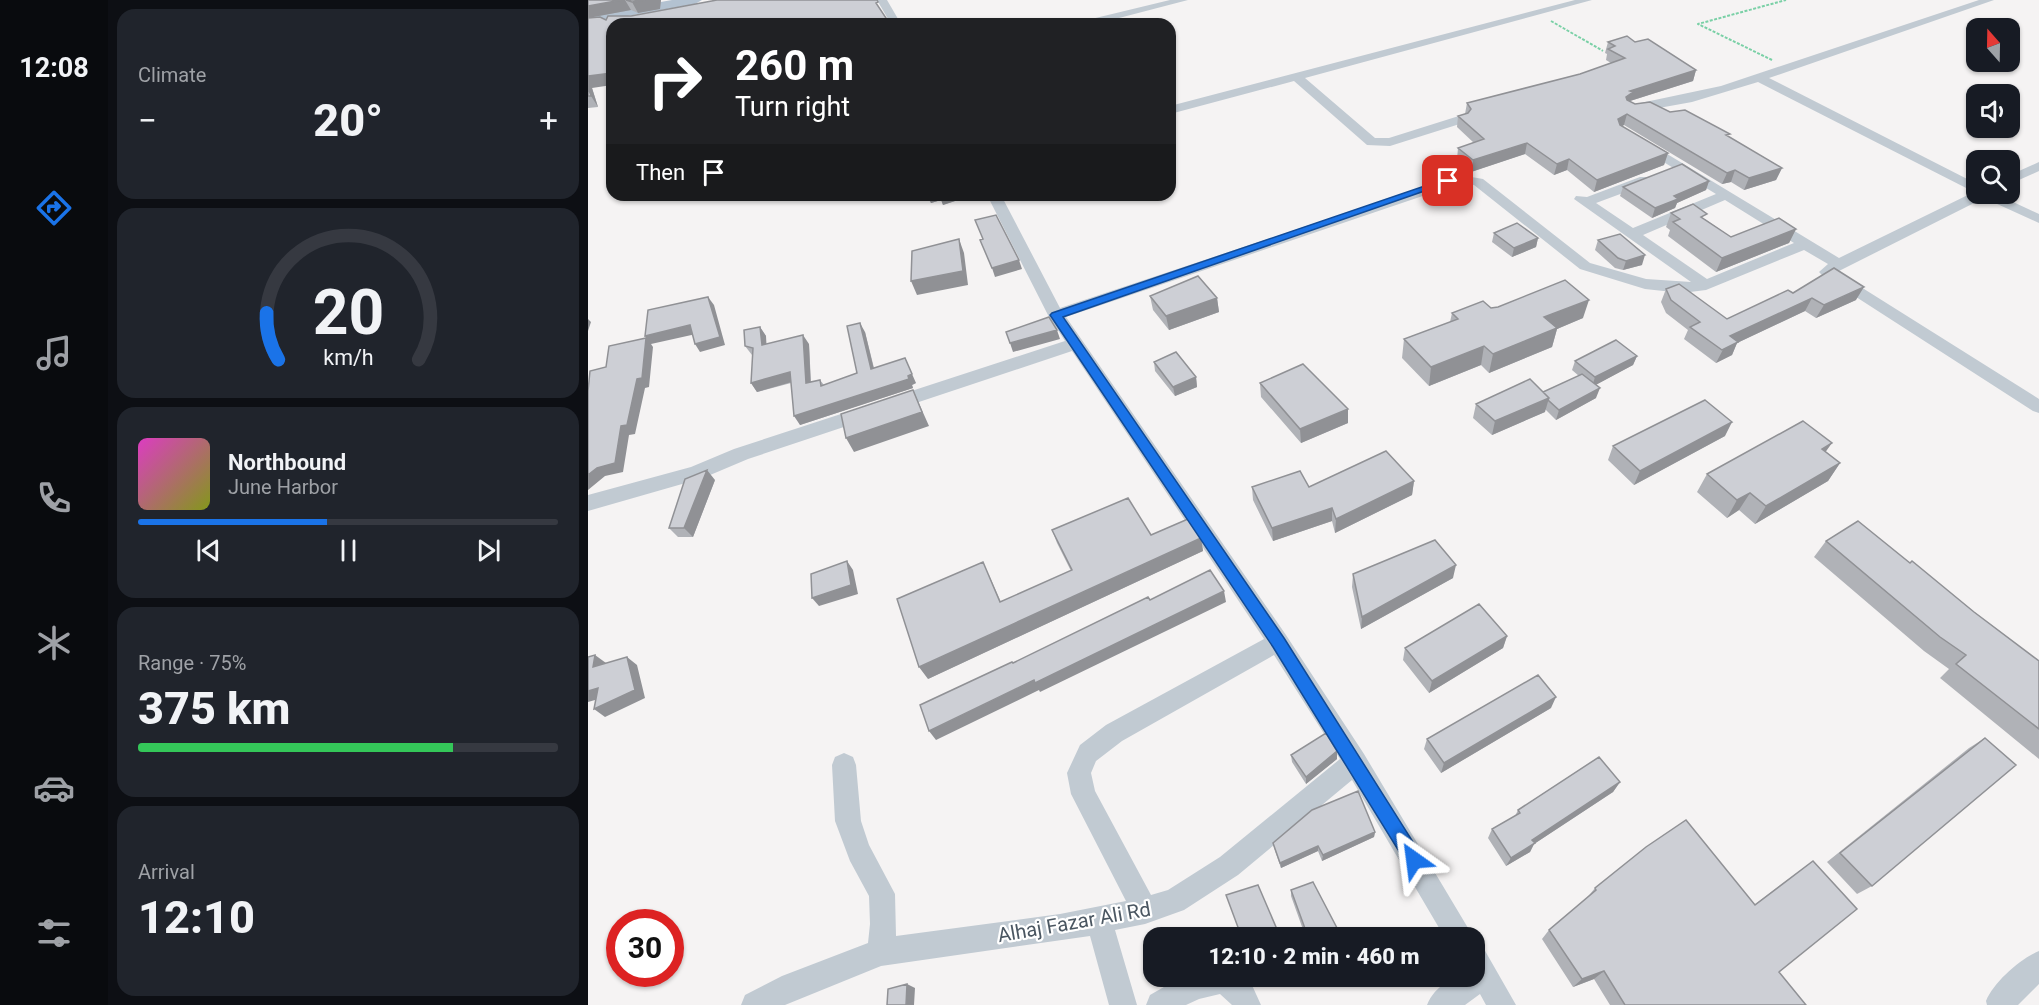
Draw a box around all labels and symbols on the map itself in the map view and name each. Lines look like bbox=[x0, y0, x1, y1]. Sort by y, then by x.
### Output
north arrow bbox=[1966, 18, 2020, 72]
pin bbox=[1422, 155, 1473, 206]
position arrow bbox=[1382, 828, 1446, 892]
street label: Alhaj Fazar Ali Rd bbox=[996, 897, 1152, 947]
speed limit sign: 30 bbox=[606, 909, 684, 987]

